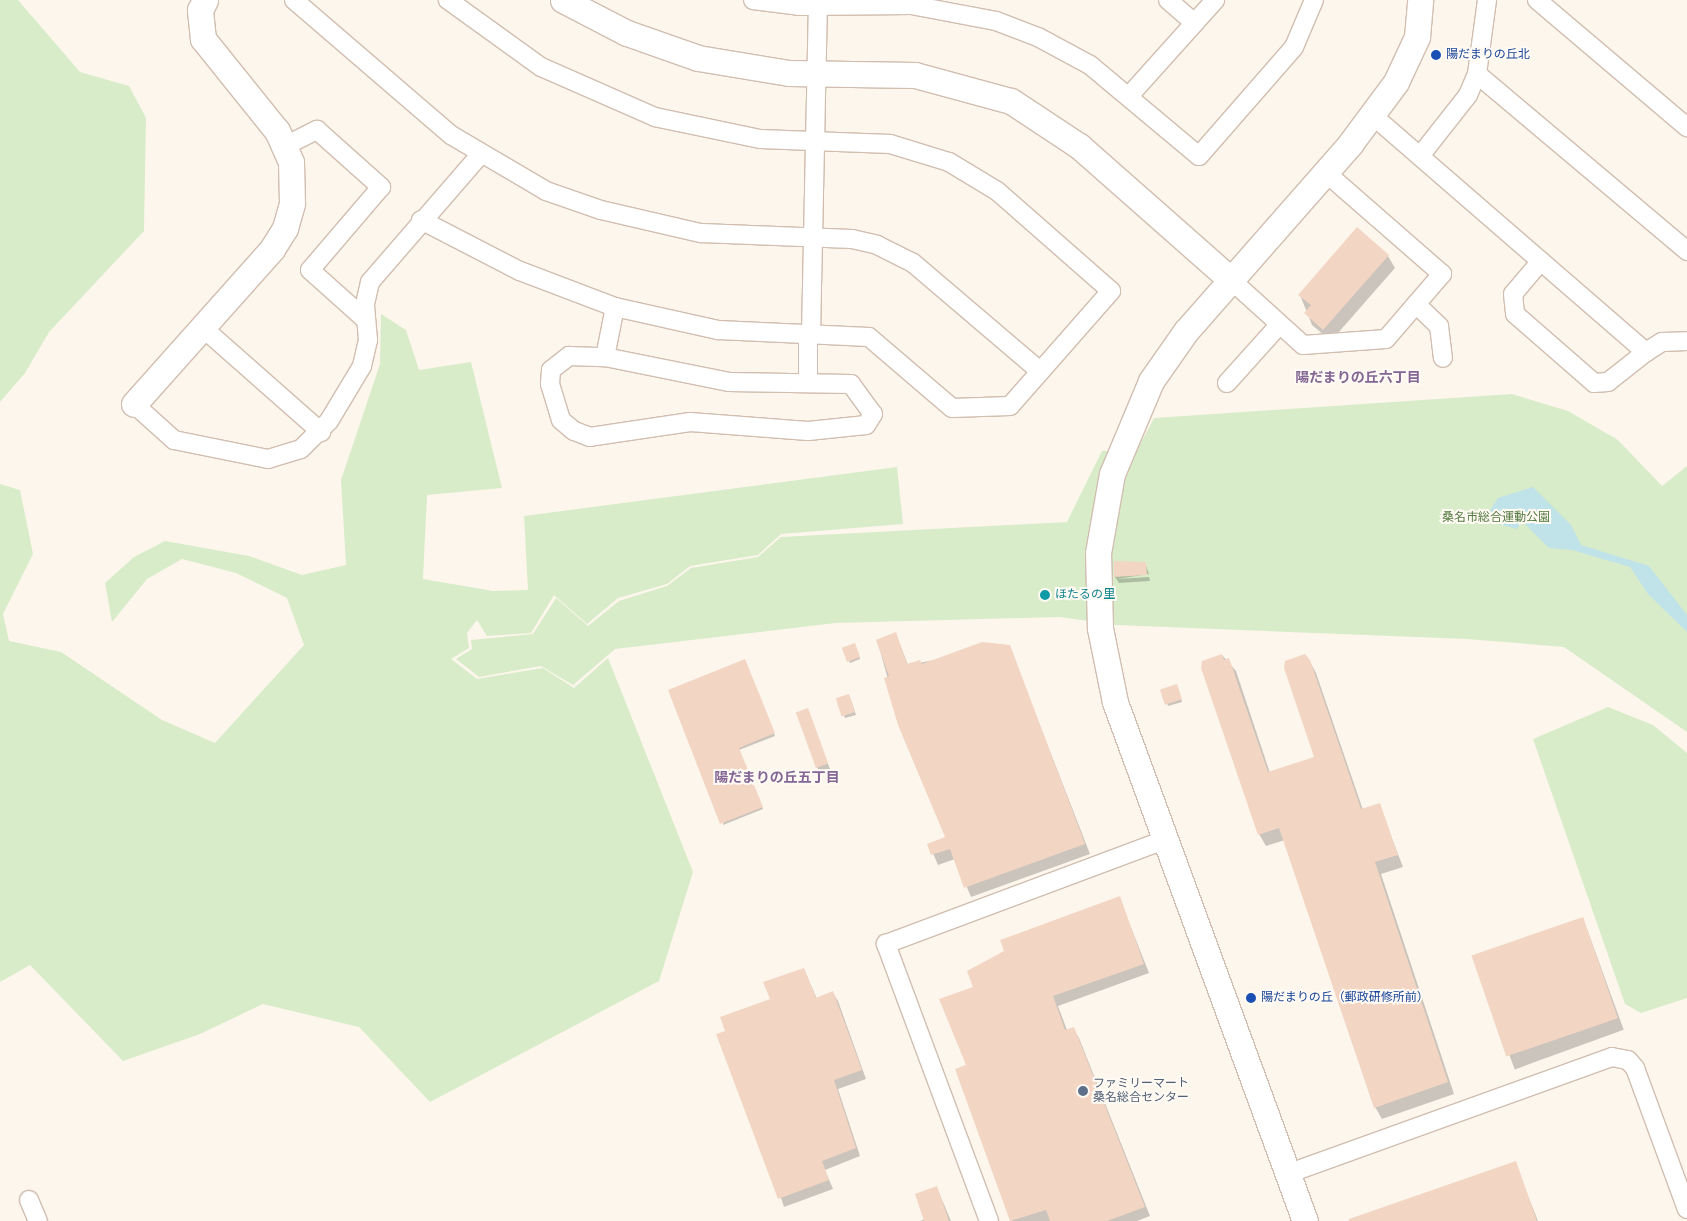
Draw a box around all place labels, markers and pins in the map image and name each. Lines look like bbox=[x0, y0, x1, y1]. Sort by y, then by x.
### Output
place label: 陽だまりの丘北 bbox=[1446, 48, 1530, 62]
marker: 陽だまりの丘北 bbox=[1430, 49, 1442, 61]
place label: ほたるの里 bbox=[1055, 588, 1115, 602]
marker: ほたるの里 bbox=[1039, 589, 1051, 601]
place label: 陽だまりの丘（郵政研修所前） bbox=[1261, 991, 1429, 1005]
marker: 陽だまりの丘（郵政研修所前） bbox=[1245, 992, 1257, 1004]
place label: ファミリーマート 桑名総合センター bbox=[1093, 1077, 1189, 1105]
marker: ファミリーマート 桑名総合センター bbox=[1077, 1085, 1089, 1097]

